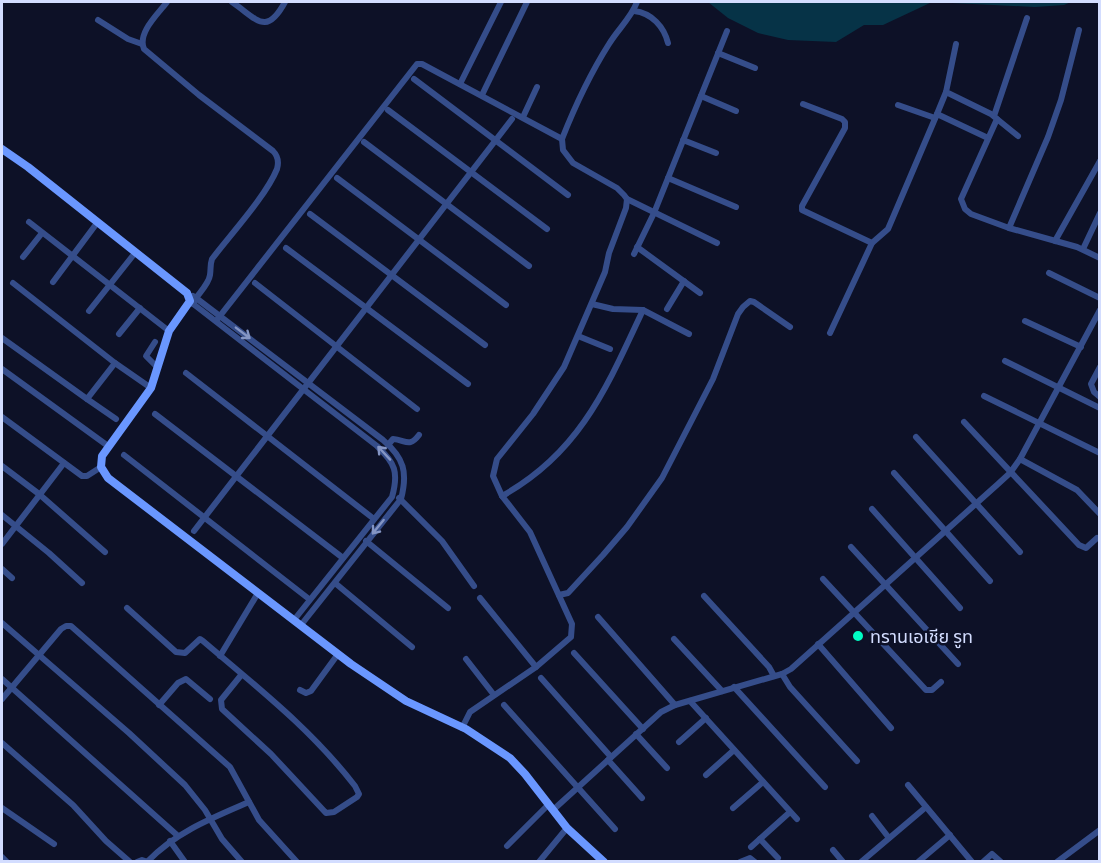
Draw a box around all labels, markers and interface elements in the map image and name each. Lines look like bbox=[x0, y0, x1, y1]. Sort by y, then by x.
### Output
one-way arrow bbox=[235, 326, 251, 339]
one-way arrow bbox=[377, 446, 391, 461]
one-way arrow bbox=[372, 519, 385, 535]
place label: ทรานเอเชีย รูท bbox=[870, 623, 973, 650]
marker: ทรานเอเชีย รูท bbox=[851, 629, 865, 643]

